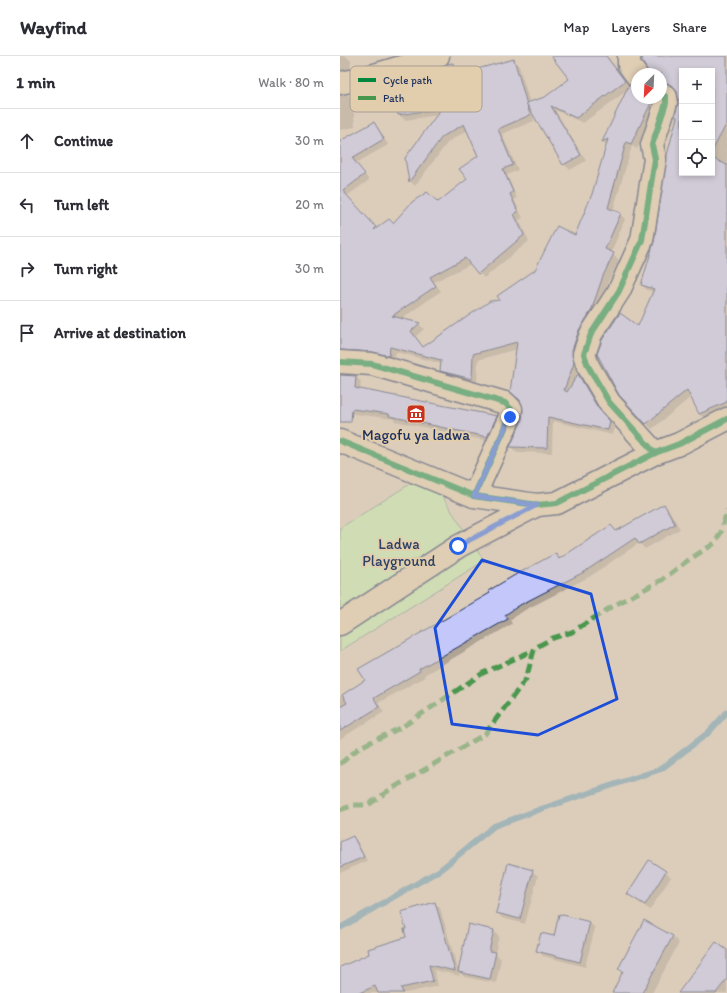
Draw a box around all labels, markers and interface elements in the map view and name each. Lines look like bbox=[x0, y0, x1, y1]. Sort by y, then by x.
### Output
text: Wayfind bbox=[20, 16, 87, 39]
text: Map bbox=[564, 19, 589, 36]
text: Layers bbox=[611, 19, 650, 36]
text: Share bbox=[672, 19, 707, 36]
legend bbox=[350, 66, 482, 112]
north arrow bbox=[631, 68, 667, 104]
map controls bbox=[679, 68, 715, 176]
button: + bbox=[679, 68, 715, 104]
text: 1 min bbox=[16, 72, 55, 92]
text: Cycle path bbox=[383, 74, 432, 87]
text: Walk · 80 m bbox=[258, 75, 324, 90]
text: Path bbox=[383, 92, 405, 105]
button: − bbox=[679, 104, 715, 140]
icon: ahead bbox=[16, 130, 38, 152]
text: Continue bbox=[54, 132, 113, 150]
text: 30 m bbox=[295, 133, 324, 148]
button: locate bbox=[679, 140, 715, 176]
icon: left bbox=[16, 194, 38, 216]
text: Turn left bbox=[54, 196, 109, 214]
text: 20 m bbox=[295, 197, 324, 212]
icon: right bbox=[16, 258, 38, 280]
text: Turn right bbox=[54, 260, 118, 278]
text: 30 m bbox=[295, 261, 324, 276]
icon: arrive bbox=[16, 322, 38, 344]
text: Arrive at destination bbox=[54, 324, 186, 342]
museum icon: Magofu ya ladwa bbox=[405, 403, 427, 425]
route end bbox=[501, 408, 519, 426]
place label: Magofu ya ladwa bbox=[362, 426, 470, 444]
park label: Ladwa Playground bbox=[362, 535, 436, 570]
route start bbox=[449, 537, 467, 555]

